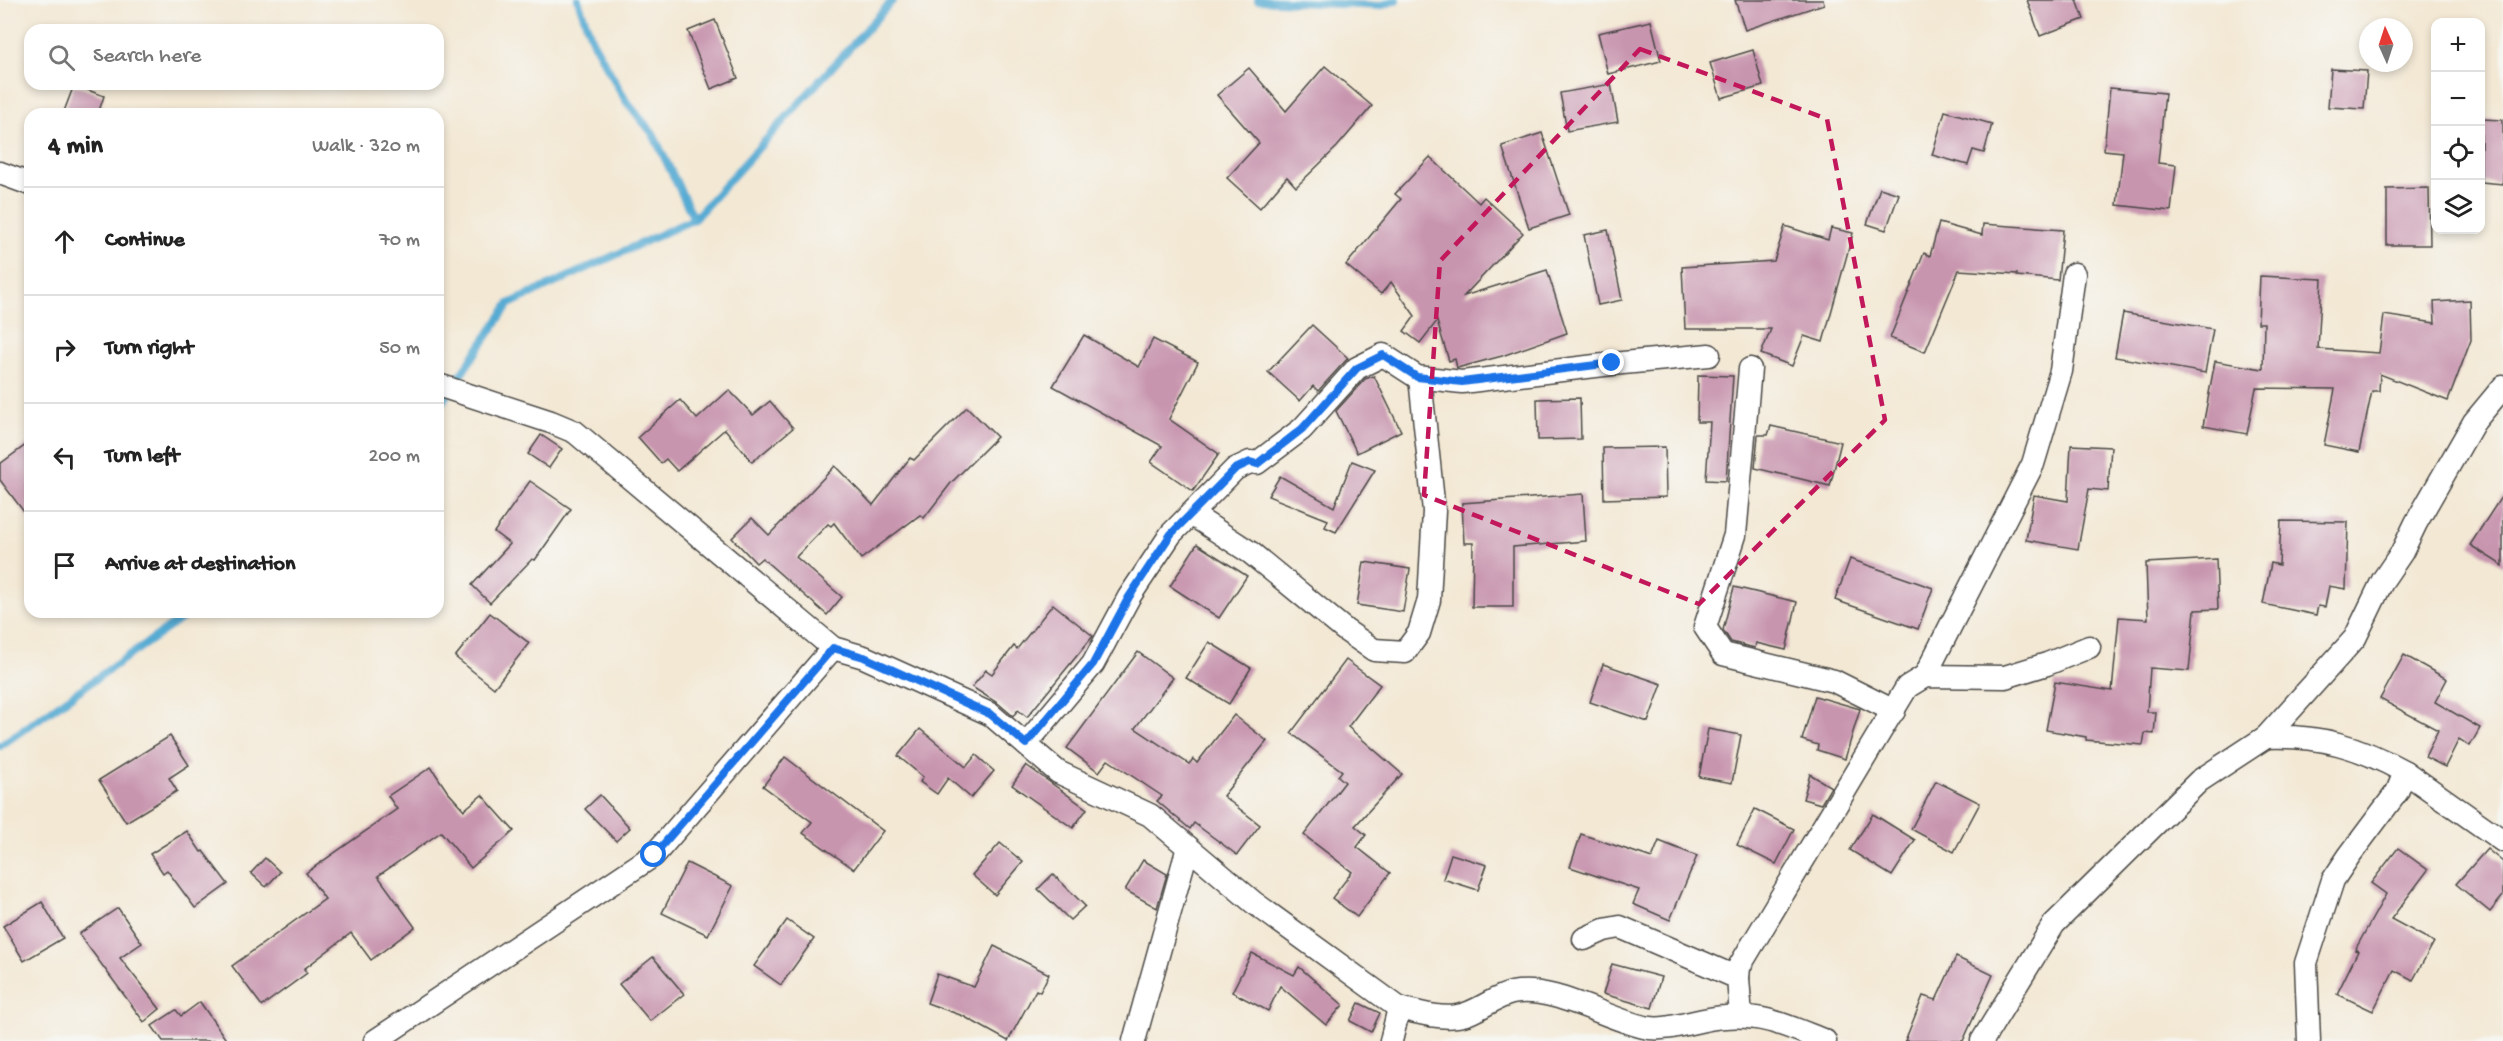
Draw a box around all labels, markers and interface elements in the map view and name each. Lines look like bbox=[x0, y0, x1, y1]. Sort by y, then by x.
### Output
north arrow bbox=[2359, 18, 2413, 72]
map controls bbox=[2431, 18, 2485, 234]
button: + bbox=[2431, 18, 2485, 72]
search box bbox=[24, 24, 444, 90]
icon: search bbox=[45, 41, 78, 74]
text: Search here bbox=[93, 44, 201, 70]
button: − bbox=[2431, 72, 2485, 126]
button: locate bbox=[2431, 126, 2485, 180]
text: 4 min bbox=[48, 132, 103, 163]
text: Walk · 320 m bbox=[312, 136, 420, 159]
button: layers bbox=[2431, 180, 2485, 234]
icon: ahead bbox=[48, 225, 81, 258]
text: Continue bbox=[105, 228, 185, 254]
text: 70 m bbox=[379, 230, 420, 253]
icon: right bbox=[48, 333, 81, 366]
text: Turn right bbox=[105, 336, 193, 362]
text: 50 m bbox=[379, 338, 420, 361]
route end bbox=[1598, 349, 1624, 375]
icon: left bbox=[48, 441, 81, 474]
text: Turn left bbox=[105, 444, 179, 470]
text: 200 m bbox=[369, 446, 420, 469]
icon: arrive bbox=[48, 549, 81, 582]
text: Arrive at destination bbox=[105, 552, 295, 578]
route start bbox=[640, 841, 666, 867]

